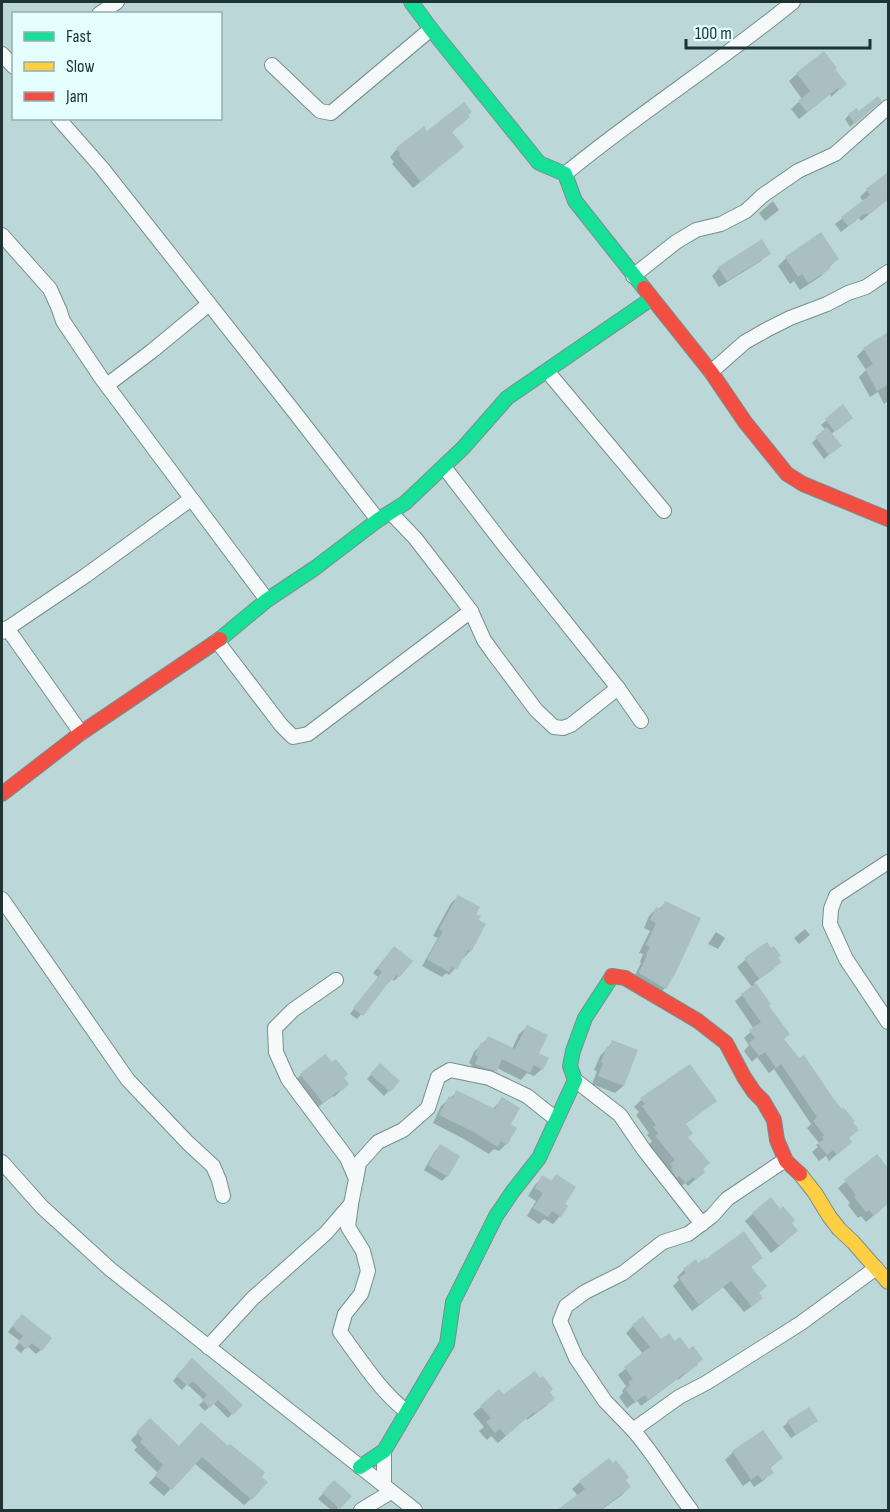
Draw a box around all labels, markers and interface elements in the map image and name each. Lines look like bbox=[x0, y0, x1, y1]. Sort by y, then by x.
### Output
legend bbox=[12, 12, 222, 120]
scale bar bbox=[686, 12, 870, 50]
text: 100 m bbox=[695, 23, 732, 44]
text: Fast bbox=[66, 26, 92, 47]
text: Slow bbox=[66, 56, 95, 77]
text: Jam bbox=[65, 86, 88, 107]

